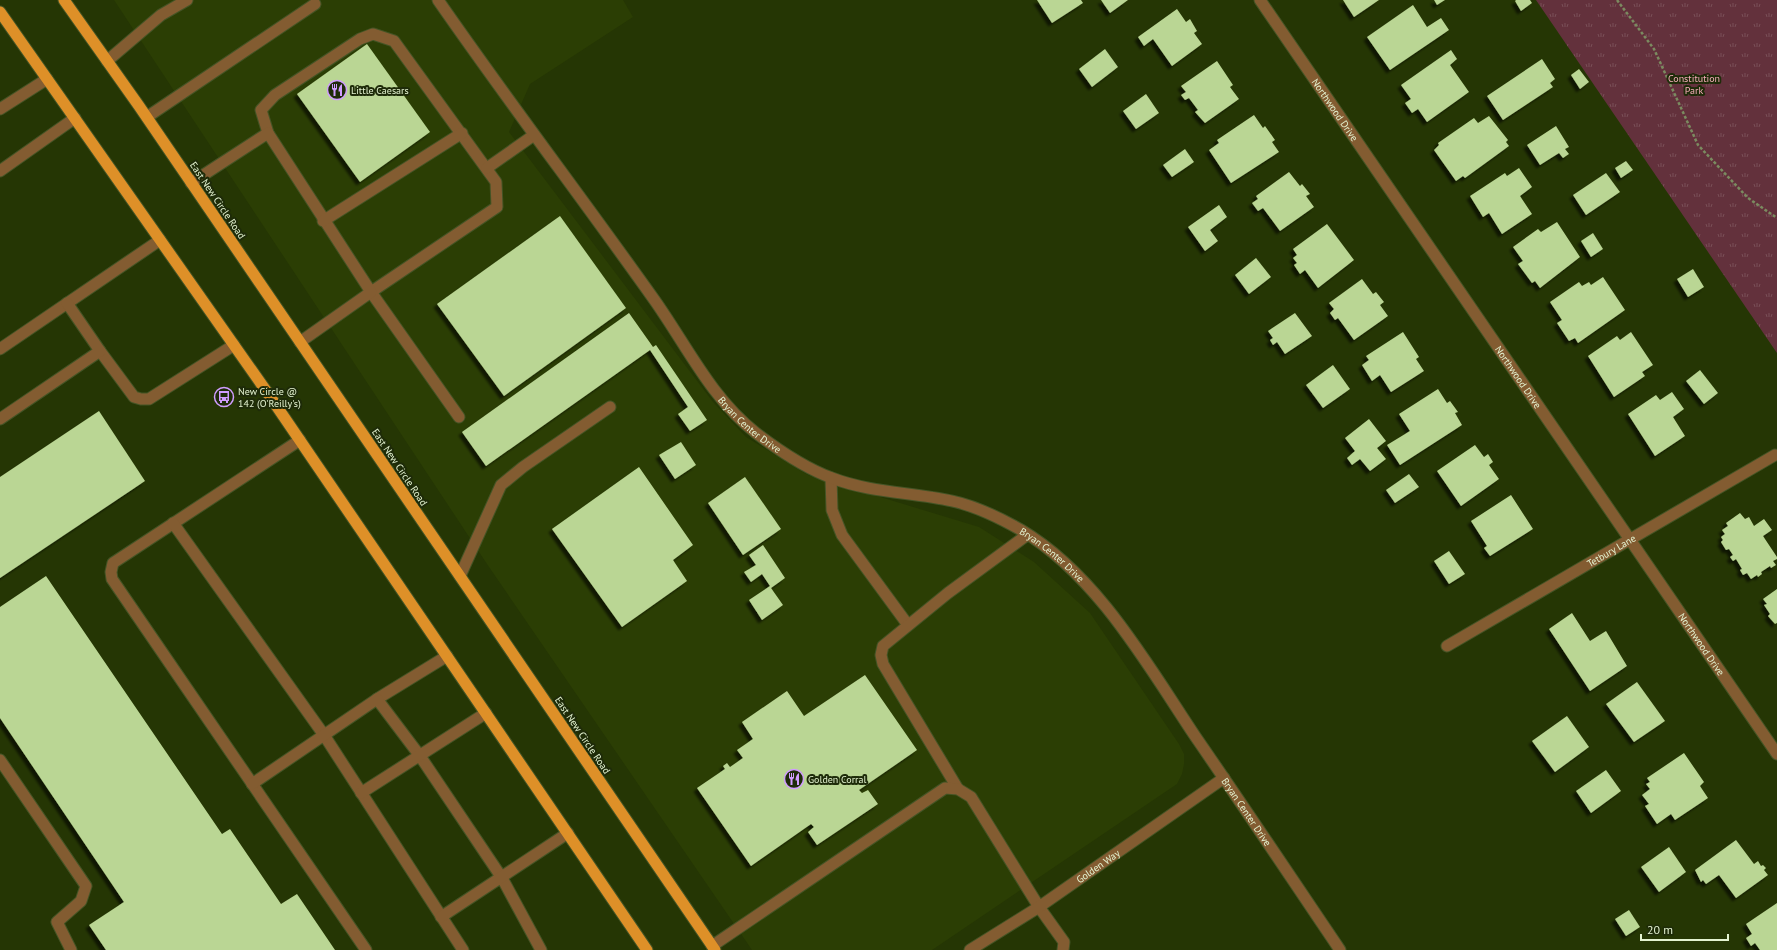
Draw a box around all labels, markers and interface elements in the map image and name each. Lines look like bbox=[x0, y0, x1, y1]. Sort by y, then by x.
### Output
park label: Constitution Park bbox=[1668, 72, 1720, 97]
street label: Northwood Drive bbox=[1309, 76, 1361, 144]
restaurant icon: Little Caesars bbox=[326, 79, 348, 101]
place label: Little Caesars bbox=[351, 84, 409, 97]
street label: East New Circle Road bbox=[187, 159, 248, 241]
street label: Northwood Drive bbox=[1492, 343, 1544, 411]
place label: New Circle @ 142 (O'Reilly's) bbox=[238, 385, 301, 410]
bus stop icon: New Circle @ 142 (O'Reilly's) bbox=[213, 386, 235, 408]
street label: Bryan Center Drive bbox=[715, 394, 784, 456]
street label: East New Circle Road bbox=[369, 426, 430, 508]
street label: Bryan Center Drive bbox=[1017, 525, 1087, 585]
street label: Tetbury Lane bbox=[1585, 531, 1638, 570]
street label: Northwood Drive bbox=[1675, 611, 1727, 678]
street label: East New Circle Road bbox=[552, 694, 613, 776]
restaurant icon: Golden Corral bbox=[783, 768, 805, 790]
place label: Golden Corral bbox=[808, 773, 866, 786]
street label: Bryan Center Drive bbox=[1219, 775, 1274, 849]
street label: Golden Way bbox=[1074, 846, 1123, 886]
scale bar bbox=[1641, 916, 1728, 942]
text: 20 m bbox=[1647, 922, 1673, 937]

